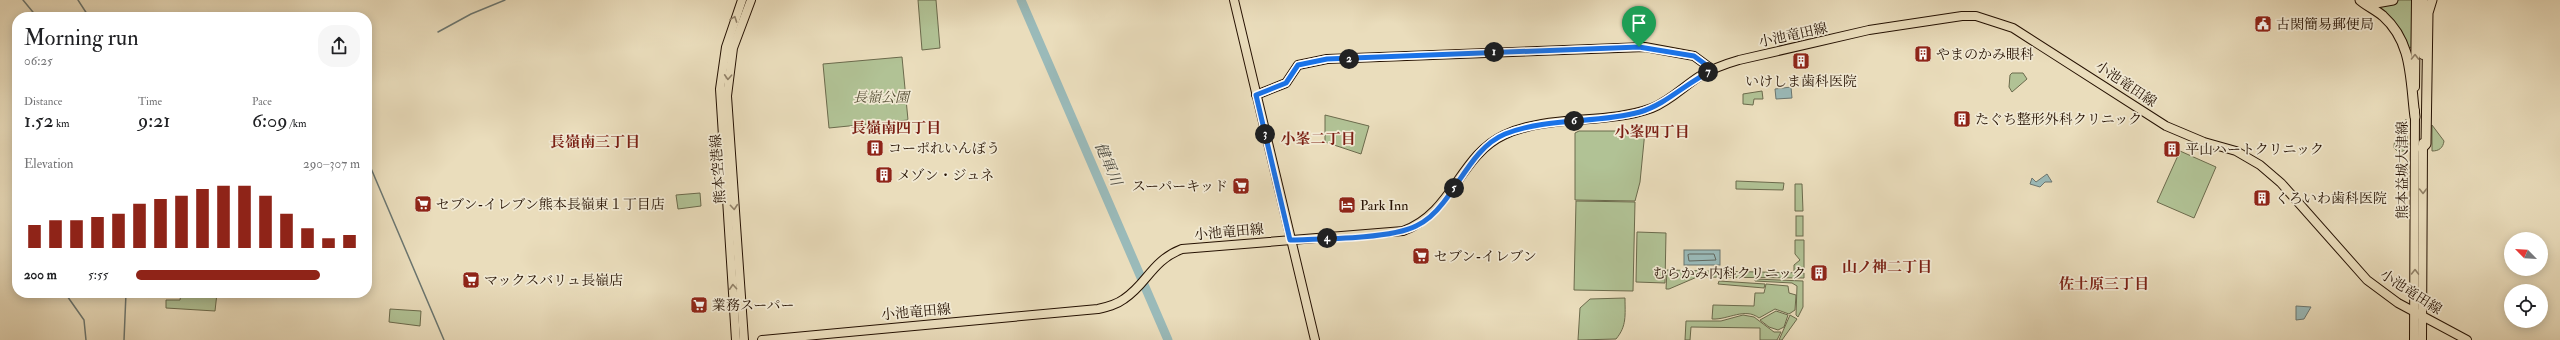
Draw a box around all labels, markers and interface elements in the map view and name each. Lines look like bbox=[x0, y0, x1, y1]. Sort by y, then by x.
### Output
pin bbox=[1622, 6, 1656, 47]
icon: arrive bbox=[1628, 12, 1650, 34]
public building icon: 古閑簡易郵便局 bbox=[2253, 14, 2273, 34]
one-way arrow bbox=[730, 16, 738, 23]
place label: 古閑簡易郵便局 bbox=[2276, 16, 2374, 33]
street label: 小池竜田線 bbox=[1757, 19, 1829, 51]
text: Morning run bbox=[24, 24, 139, 52]
button: share bbox=[318, 25, 360, 67]
pin: 1 bbox=[1484, 42, 1504, 62]
building icon: やまのかみ眼科 bbox=[1913, 44, 1933, 64]
text: 1 bbox=[1492, 45, 1496, 58]
place label: やまのかみ眼科 bbox=[1936, 46, 2034, 63]
pin: 2 bbox=[1339, 49, 1359, 69]
building icon: いけしま歯科医院 bbox=[1791, 51, 1811, 71]
text: 2 bbox=[1346, 52, 1352, 65]
text: 06:25 bbox=[24, 53, 53, 69]
one-way arrow bbox=[2411, 54, 2420, 60]
street label: 小池竜田線 bbox=[2092, 57, 2160, 111]
pin: 7 bbox=[1698, 62, 1718, 82]
text: 7 bbox=[1705, 65, 1711, 78]
place label: いけしま歯科医院 bbox=[1745, 73, 1857, 90]
one-way arrow bbox=[724, 74, 733, 80]
park label: 長嶺公園 bbox=[853, 89, 911, 106]
text: Distance bbox=[24, 95, 62, 108]
text: Time bbox=[138, 95, 162, 108]
text: Pace bbox=[252, 95, 272, 108]
text: 1.52 bbox=[24, 108, 54, 133]
text: 9:21 bbox=[138, 108, 170, 133]
text: 6:09 bbox=[252, 108, 288, 133]
building icon: たぐち整形外科クリニック bbox=[1952, 109, 1972, 129]
pin: 6 bbox=[1564, 111, 1584, 131]
place label: たぐち整形外科クリニック bbox=[1975, 111, 2142, 128]
text: 6 bbox=[1571, 114, 1577, 127]
text: km bbox=[54, 117, 70, 130]
text: /km bbox=[288, 117, 306, 130]
district label: 長嶺南四丁目 bbox=[851, 119, 941, 138]
street label: 熊本益城大津線 bbox=[2394, 121, 2411, 219]
district label: 小峯四丁目 bbox=[1614, 123, 1690, 142]
pin: 3 bbox=[1255, 124, 1275, 144]
text: 3 bbox=[1263, 127, 1267, 140]
district label: 小峯二丁目 bbox=[1280, 130, 1356, 149]
district label: 長嶺南三丁目 bbox=[550, 133, 640, 152]
street label: 熊本空港線 bbox=[707, 133, 729, 205]
building icon: コーポれいんぼう bbox=[865, 138, 885, 158]
building icon: 平山ハートクリニック bbox=[2162, 139, 2182, 159]
place label: コーポれいんぼう bbox=[888, 140, 1000, 157]
water label: 健軍川 bbox=[1090, 140, 1126, 190]
place label: 平山ハートクリニック bbox=[2185, 141, 2324, 158]
text: Elevation bbox=[24, 156, 74, 172]
text: 290–307 m bbox=[303, 156, 360, 172]
building icon: メゾン・ジュネ bbox=[874, 165, 894, 185]
place label: メゾン・ジュネ bbox=[897, 167, 994, 184]
supermarket icon: スーパーキッド bbox=[1231, 176, 1251, 196]
place label: スーパーキッド bbox=[1132, 178, 1228, 195]
pin: 5 bbox=[1444, 178, 1464, 198]
text: 5 bbox=[1452, 181, 1456, 194]
building icon: くろいわ歯科医院 bbox=[2252, 188, 2272, 208]
one-way arrow bbox=[2419, 188, 2427, 194]
place label: くろいわ歯科医院 bbox=[2275, 190, 2387, 207]
supermarket icon: セブン-イレブン熊本長嶺東１丁目店 bbox=[413, 194, 433, 214]
hotel icon: Park Inn bbox=[1337, 195, 1357, 215]
place label: セブン-イレブン熊本長嶺東１丁目店 bbox=[436, 196, 665, 213]
place label: Park Inn bbox=[1360, 197, 1409, 214]
one-way arrow bbox=[729, 204, 738, 210]
street label: 小池竜田線 bbox=[1193, 220, 1265, 244]
pin: 4 bbox=[1317, 228, 1337, 248]
text: 4 bbox=[1324, 231, 1330, 244]
north arrow bbox=[2504, 232, 2548, 276]
map controls bbox=[2504, 232, 2548, 328]
supermarket icon: セブン-イレブン bbox=[1411, 246, 1431, 266]
place label: セブン-イレブン bbox=[1434, 248, 1537, 265]
district label: 山ノ神二丁目 bbox=[1842, 258, 1932, 277]
building icon: むらかみ内科クリニック bbox=[1809, 263, 1829, 283]
place label: むらかみ内科クリニック bbox=[1653, 265, 1806, 282]
street label: 小池竜田線 bbox=[2377, 266, 2445, 318]
text: 200 m bbox=[24, 267, 57, 283]
text: 5:55 bbox=[88, 267, 108, 283]
one-way arrow bbox=[2411, 269, 2419, 275]
supermarket icon: マックスバリュ長嶺店 bbox=[461, 270, 481, 290]
place label: マックスバリュ長嶺店 bbox=[484, 272, 623, 289]
district label: 佐土原三丁目 bbox=[2059, 275, 2149, 294]
one-way arrow bbox=[728, 284, 737, 290]
button: locate bbox=[2504, 284, 2548, 328]
supermarket icon: 業務スーパー bbox=[689, 295, 709, 315]
place label: 業務スーパー bbox=[712, 297, 795, 314]
street label: 小池竜田線 bbox=[880, 300, 952, 324]

